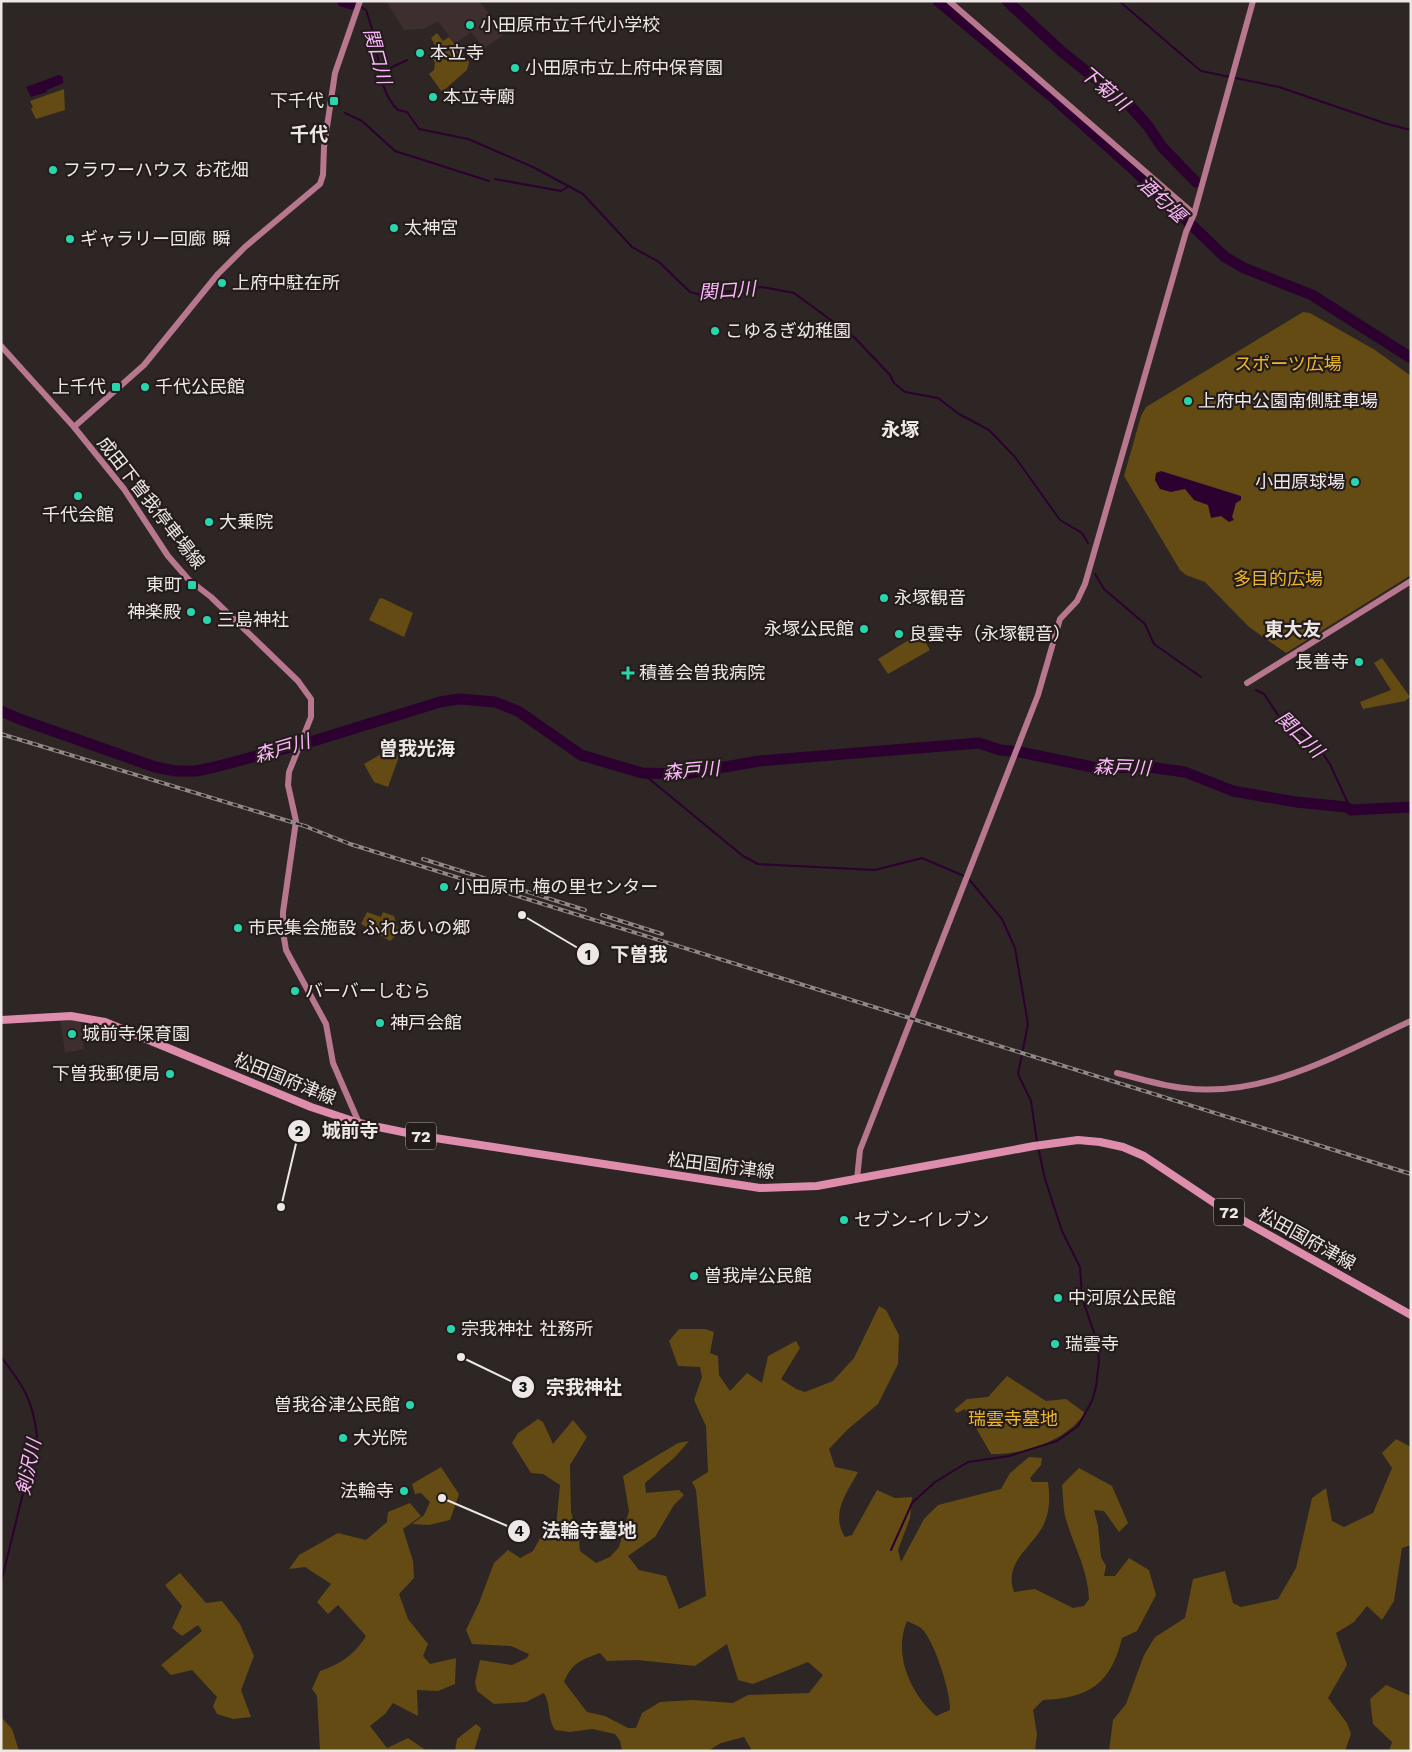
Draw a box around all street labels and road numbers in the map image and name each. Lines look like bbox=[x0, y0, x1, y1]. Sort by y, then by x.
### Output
street label: 成田下曽我停車場線 bbox=[93, 432, 210, 573]
street label: 松田国府津線 bbox=[231, 1049, 339, 1109]
road number: 72 bbox=[406, 1122, 436, 1150]
street label: 松田国府津線 bbox=[666, 1149, 776, 1183]
road number: 72 bbox=[1214, 1198, 1244, 1226]
street label: 松田国府津線 bbox=[1255, 1203, 1360, 1274]

